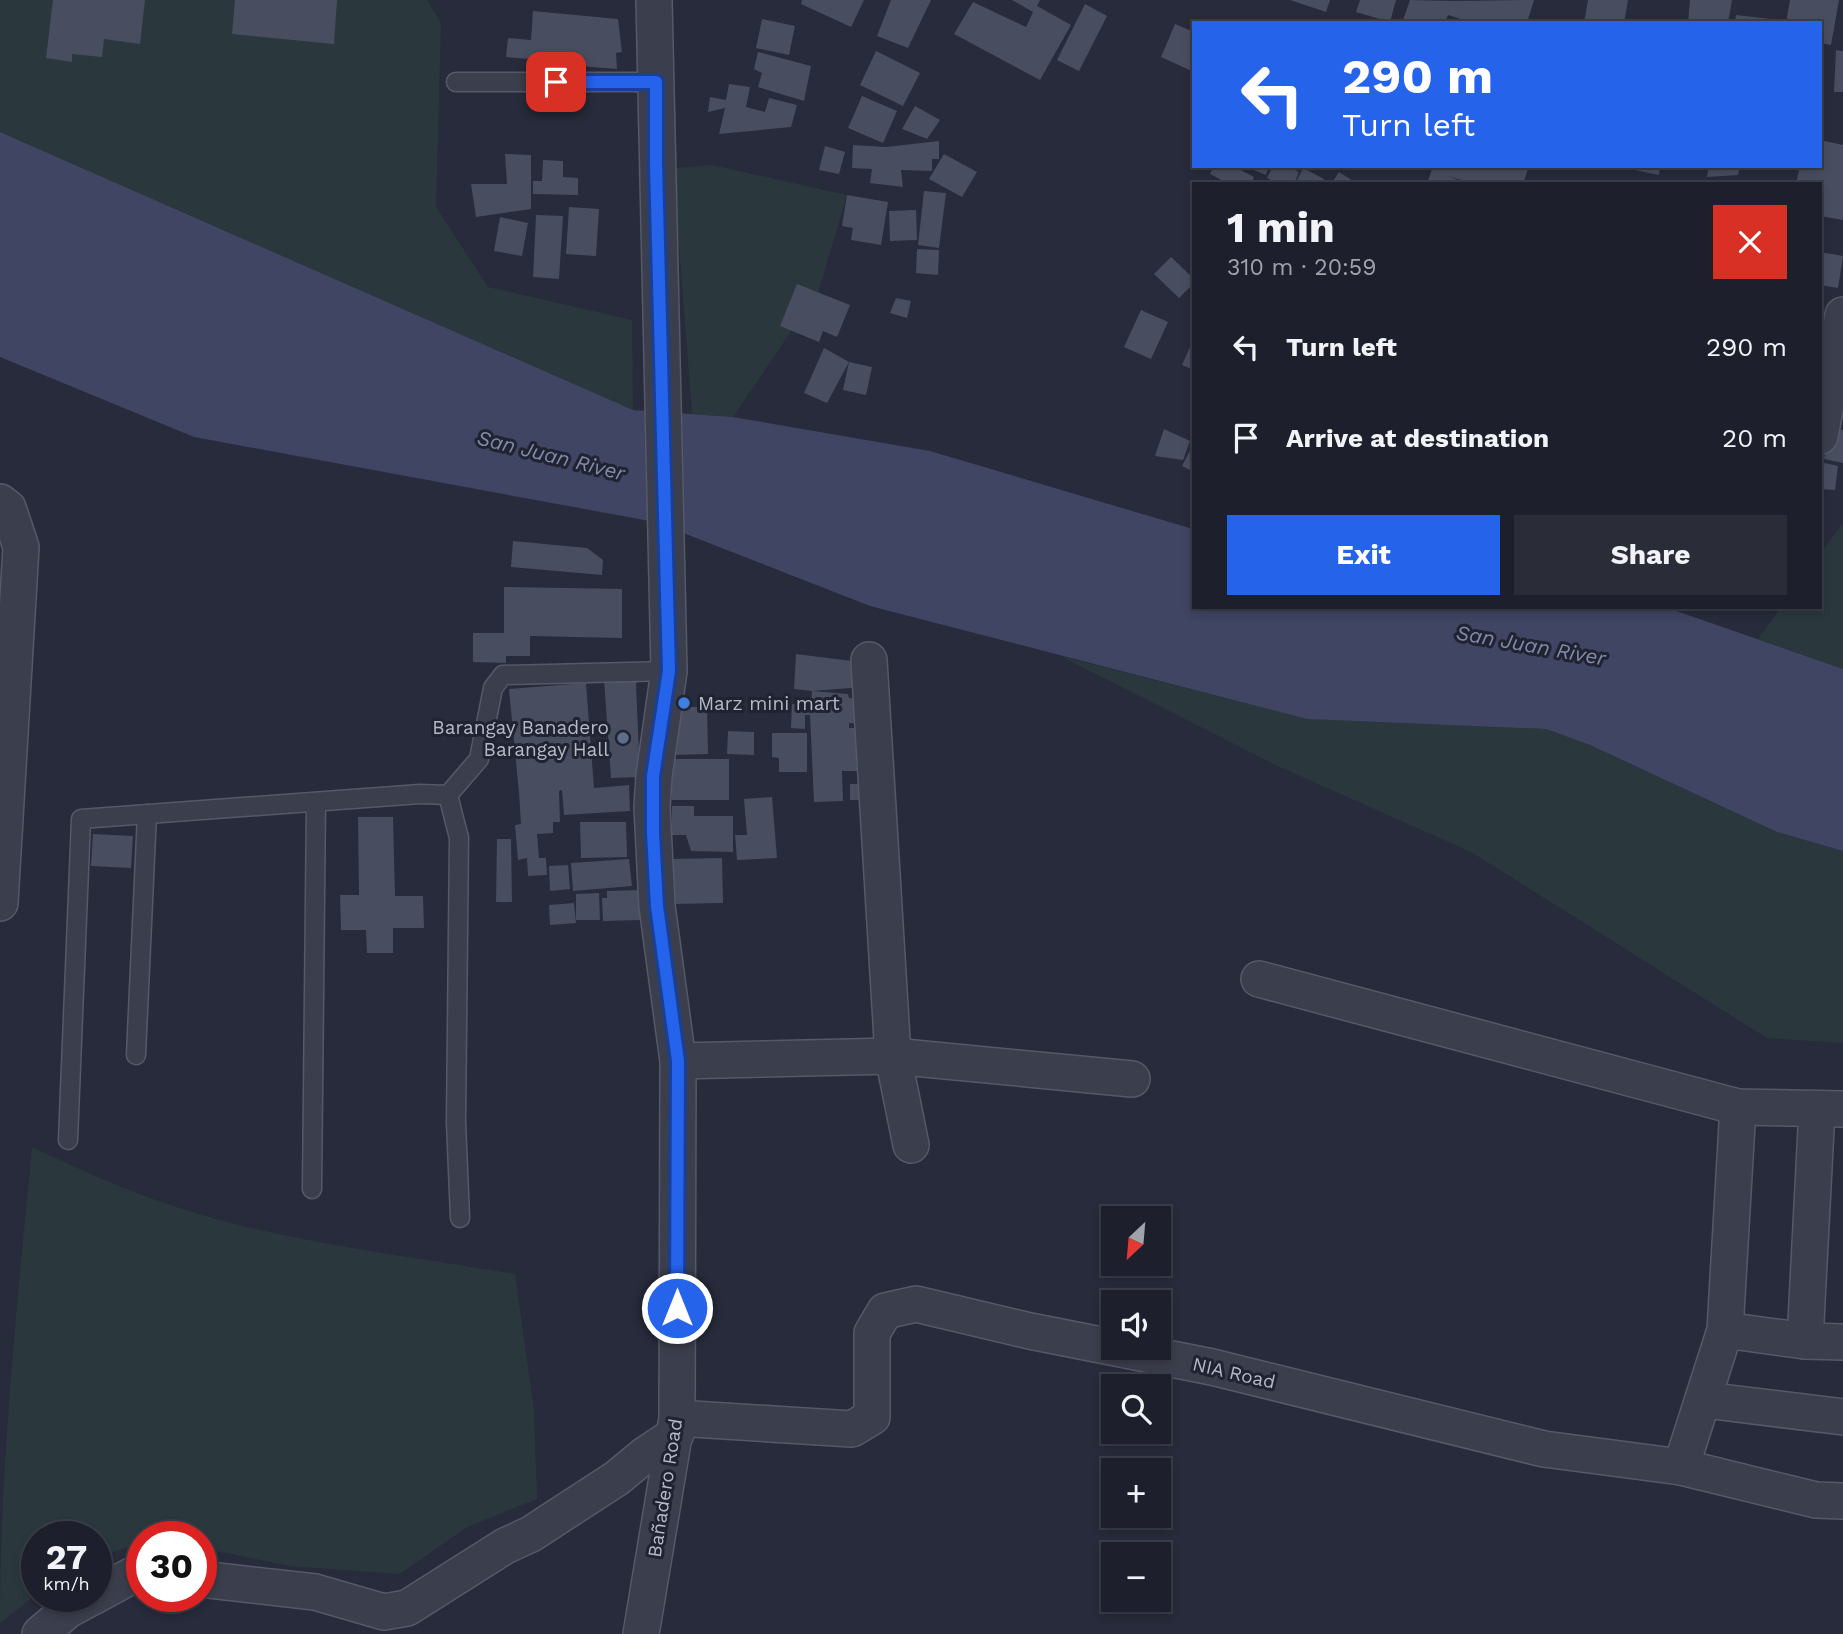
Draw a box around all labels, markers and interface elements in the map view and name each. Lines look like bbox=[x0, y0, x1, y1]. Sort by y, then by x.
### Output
text: 290 m bbox=[1342, 47, 1493, 105]
icon: left bbox=[1227, 49, 1318, 140]
pin bbox=[526, 52, 586, 112]
icon: arrive bbox=[537, 63, 575, 101]
text: Turn left bbox=[1342, 106, 1475, 144]
text: 1 min bbox=[1227, 203, 1335, 252]
button: close bbox=[1713, 205, 1787, 279]
text: 310 m · 20:59 bbox=[1227, 254, 1376, 281]
icon: left bbox=[1227, 328, 1265, 366]
text: Turn left bbox=[1286, 332, 1397, 362]
text: 290 m bbox=[1706, 332, 1787, 362]
icon: arrive bbox=[1227, 419, 1265, 457]
text: Arrive at destination bbox=[1286, 423, 1549, 453]
text: 20 m bbox=[1722, 423, 1787, 453]
water label: San Juan River bbox=[474, 425, 628, 486]
button: Exit bbox=[1227, 515, 1500, 595]
button: Share bbox=[1514, 515, 1787, 595]
water label: San Juan River bbox=[1454, 620, 1609, 671]
place label: Marz mini mart bbox=[698, 692, 840, 715]
marker: Marz mini mart bbox=[676, 695, 692, 711]
place label: Barangay Banadero Barangay Hall bbox=[432, 716, 609, 761]
marker: Barangay Banadero Barangay Hall bbox=[615, 730, 631, 746]
north arrow bbox=[1101, 1206, 1171, 1276]
map controls bbox=[1101, 1206, 1171, 1612]
position arrow bbox=[640, 1271, 714, 1345]
button: sound bbox=[1101, 1290, 1171, 1360]
street label: NIA Road bbox=[1190, 1352, 1278, 1394]
button: search bbox=[1101, 1374, 1171, 1444]
street label: Bañadero Road bbox=[643, 1417, 687, 1559]
button: + bbox=[1101, 1458, 1171, 1528]
speed limit sign: 30 bbox=[126, 1521, 217, 1612]
text: 27 bbox=[46, 1536, 87, 1578]
button: − bbox=[1101, 1542, 1171, 1612]
text: km/h bbox=[43, 1573, 90, 1594]

